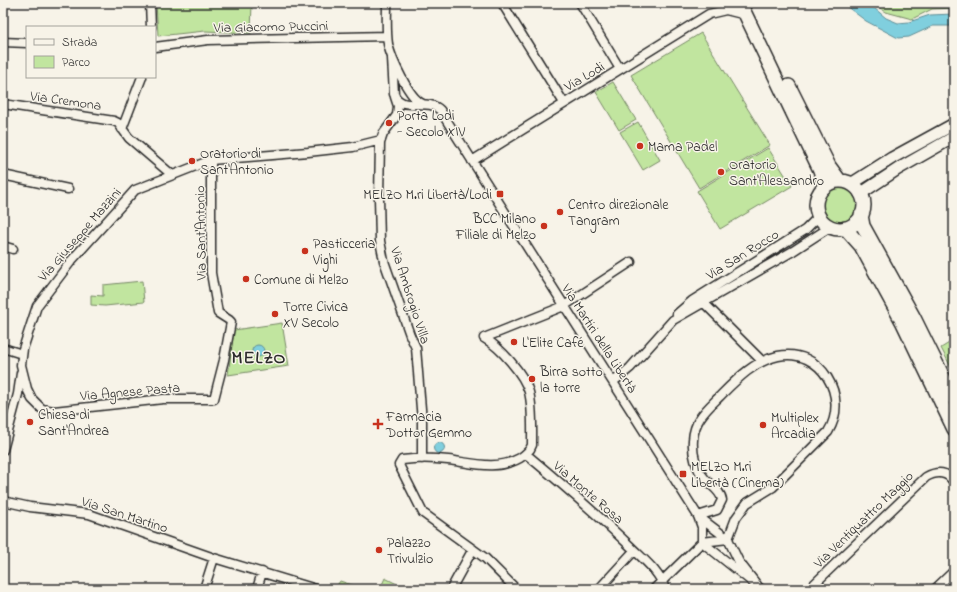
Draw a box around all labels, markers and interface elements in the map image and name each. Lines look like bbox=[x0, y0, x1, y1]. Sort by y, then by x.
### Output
street label: Via Giacomo Puccini bbox=[213, 16, 328, 39]
legend bbox=[26, 26, 156, 78]
text: Strada bbox=[62, 34, 97, 52]
text: Parco bbox=[62, 54, 90, 72]
street label: Via Lodi bbox=[560, 57, 609, 98]
street label: Via Cremona bbox=[28, 86, 103, 117]
place label: Porta Lodi - Secolo XIV bbox=[397, 106, 466, 143]
marker: Porta Lodi - Secolo XIV bbox=[384, 118, 394, 128]
place label: Mama Padel bbox=[648, 137, 717, 158]
marker: Mama Padel bbox=[635, 141, 645, 151]
place label: Oratorio di Sant'Antonio bbox=[200, 144, 274, 181]
place label: Oratorio Sant'Alessandro bbox=[729, 155, 824, 192]
marker: Oratorio di Sant'Antonio bbox=[187, 156, 197, 166]
marker: Oratorio Sant'Alessandro bbox=[716, 167, 726, 177]
street label: Via Giuseppe Mazzini bbox=[33, 183, 127, 287]
street label: Via Sant'Antonio bbox=[190, 185, 213, 281]
place label: MELZO M.ri Libertà/Lodi bbox=[363, 185, 492, 206]
marker: MELZO M.ri Libertà/Lodi bbox=[495, 189, 505, 199]
place label: Centro direzionale Tangram bbox=[568, 195, 669, 233]
marker: Centro direzionale Tangram bbox=[555, 207, 565, 217]
place label: BCC Milano Filiale di Melzo bbox=[455, 209, 536, 246]
marker: BCC Milano Filiale di Melzo bbox=[539, 221, 549, 231]
street label: Via San Rocco bbox=[701, 224, 783, 287]
place label: Pasticceria Vighi bbox=[312, 234, 375, 272]
street label: Via Ambrogio Villa bbox=[383, 243, 435, 347]
marker: Pasticceria Vighi bbox=[300, 246, 310, 256]
place label: Comune di Melzo bbox=[254, 270, 349, 291]
marker: Comune di Melzo bbox=[241, 274, 251, 284]
street label: Via Martiri della Libertà bbox=[555, 279, 642, 397]
place label: Torre Civica XV Secolo bbox=[283, 297, 348, 334]
marker: Torre Civica XV Secolo bbox=[270, 309, 280, 319]
place label: L'Elite Café bbox=[522, 333, 584, 354]
marker: L'Elite Café bbox=[509, 337, 519, 347]
district label: MELZO bbox=[232, 346, 286, 372]
place label: Birra sotto la torre bbox=[539, 362, 603, 399]
marker: Birra sotto la torre bbox=[527, 374, 537, 384]
street label: Via Agnese Pasta bbox=[78, 378, 181, 408]
place label: Chiesa di Sant'Andrea bbox=[38, 405, 109, 442]
place label: Farmacia Dottor Gemmo bbox=[385, 407, 472, 444]
place label: Multiplex Arcadia bbox=[771, 408, 819, 445]
marker: Chiesa di Sant'Andrea bbox=[25, 417, 35, 427]
marker: Farmacia Dottor Gemmo bbox=[373, 419, 383, 429]
marker: Multiplex Arcadia bbox=[758, 420, 768, 430]
street label: Via Monte Rosa bbox=[547, 456, 628, 530]
place label: MELZO M.ri Libertà (Cinema) bbox=[691, 457, 784, 494]
street label: Via Ventiquattro Maggio bbox=[808, 467, 920, 575]
marker: MELZO M.ri Libertà (Cinema) bbox=[678, 469, 688, 479]
street label: Via San Martino bbox=[78, 491, 170, 539]
place label: Palazzo Trivulzio bbox=[387, 533, 433, 570]
marker: Palazzo Trivulzio bbox=[374, 545, 384, 555]

